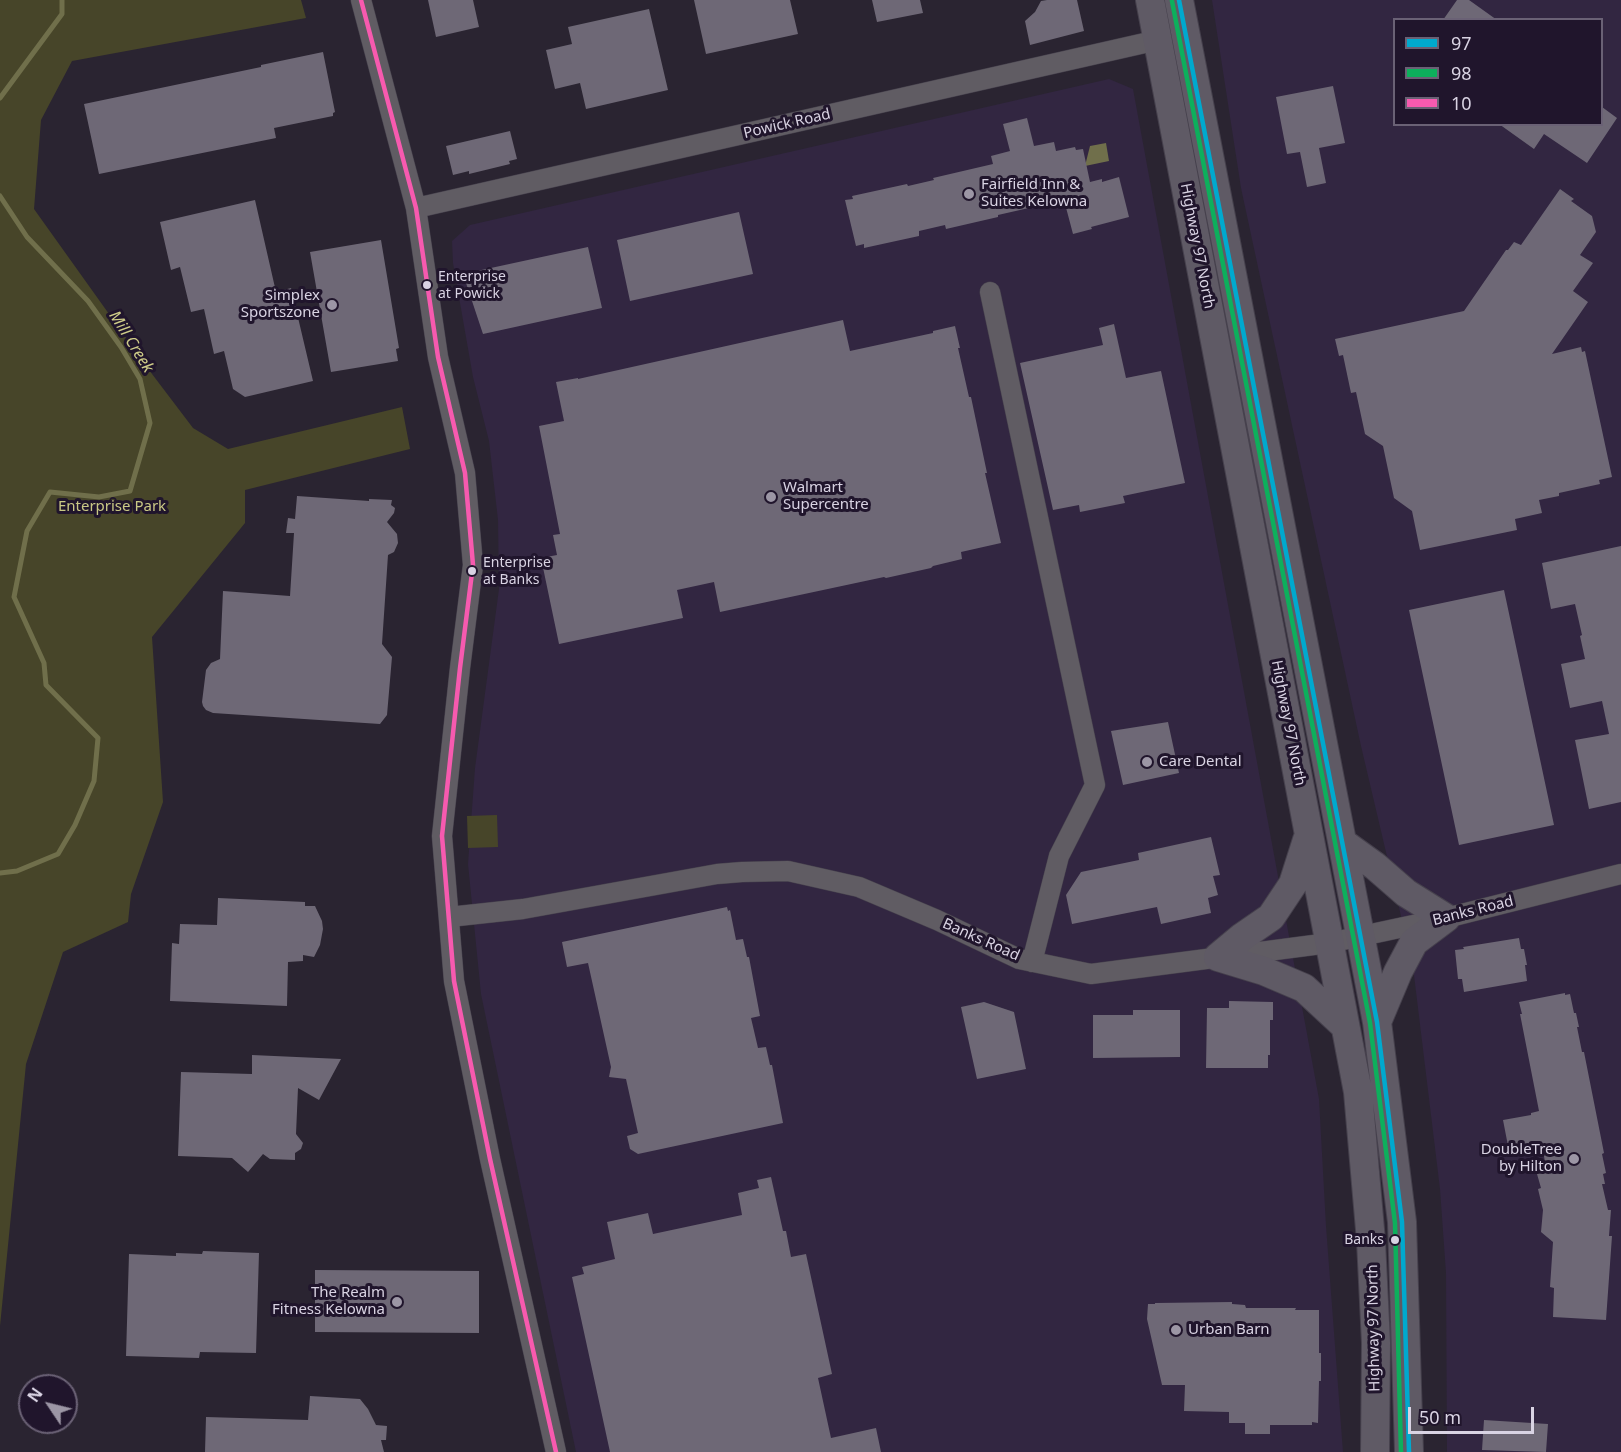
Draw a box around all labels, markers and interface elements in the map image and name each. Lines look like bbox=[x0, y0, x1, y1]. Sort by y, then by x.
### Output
legend bbox=[1393, 18, 1603, 126]
text: 97 bbox=[1451, 31, 1472, 55]
text: 98 bbox=[1451, 61, 1472, 85]
text: 10 bbox=[1451, 91, 1472, 115]
street label: Powick Road bbox=[742, 105, 832, 143]
place label: Fairfield Inn & Suites Kelowna bbox=[981, 176, 1087, 211]
street label: Highway 97 North bbox=[1176, 182, 1218, 310]
marker: Fairfield Inn & Suites Kelowna bbox=[962, 187, 976, 201]
place label: Enterprise at Powick bbox=[438, 269, 506, 302]
marker: Enterprise at Powick bbox=[421, 279, 433, 291]
place label: Simplex Sportszone bbox=[241, 287, 320, 322]
marker: Simplex Sportszone bbox=[325, 298, 339, 312]
water label: Mill Creek bbox=[104, 308, 158, 376]
place label: Walmart Supercentre bbox=[783, 479, 869, 514]
marker: Walmart Supercentre bbox=[764, 490, 778, 504]
park label: Enterprise Park bbox=[58, 498, 166, 516]
place label: Enterprise at Banks bbox=[483, 555, 551, 588]
marker: Enterprise at Banks bbox=[466, 565, 478, 577]
street label: Highway 97 North bbox=[1267, 659, 1309, 787]
place label: Care Dental bbox=[1159, 753, 1242, 771]
marker: Care Dental bbox=[1140, 755, 1154, 769]
street label: Banks Road bbox=[1431, 892, 1515, 930]
street label: Banks Road bbox=[940, 915, 1022, 965]
place label: DoubleTree by Hilton bbox=[1481, 1141, 1562, 1176]
marker: DoubleTree by Hilton bbox=[1567, 1152, 1581, 1166]
place label: Banks bbox=[1344, 1232, 1384, 1248]
marker: Banks bbox=[1389, 1234, 1401, 1246]
street label: Highway 97 North bbox=[1364, 1264, 1384, 1392]
place label: The Realm Fitness Kelowna bbox=[272, 1284, 385, 1319]
marker: The Realm Fitness Kelowna bbox=[390, 1295, 404, 1309]
place label: Urban Barn bbox=[1188, 1321, 1270, 1339]
marker: Urban Barn bbox=[1169, 1323, 1183, 1337]
north arrow bbox=[18, 1374, 78, 1434]
text: N bbox=[22, 1383, 48, 1406]
scale bar bbox=[1411, 1395, 1537, 1433]
text: 50 m bbox=[1419, 1405, 1461, 1429]

